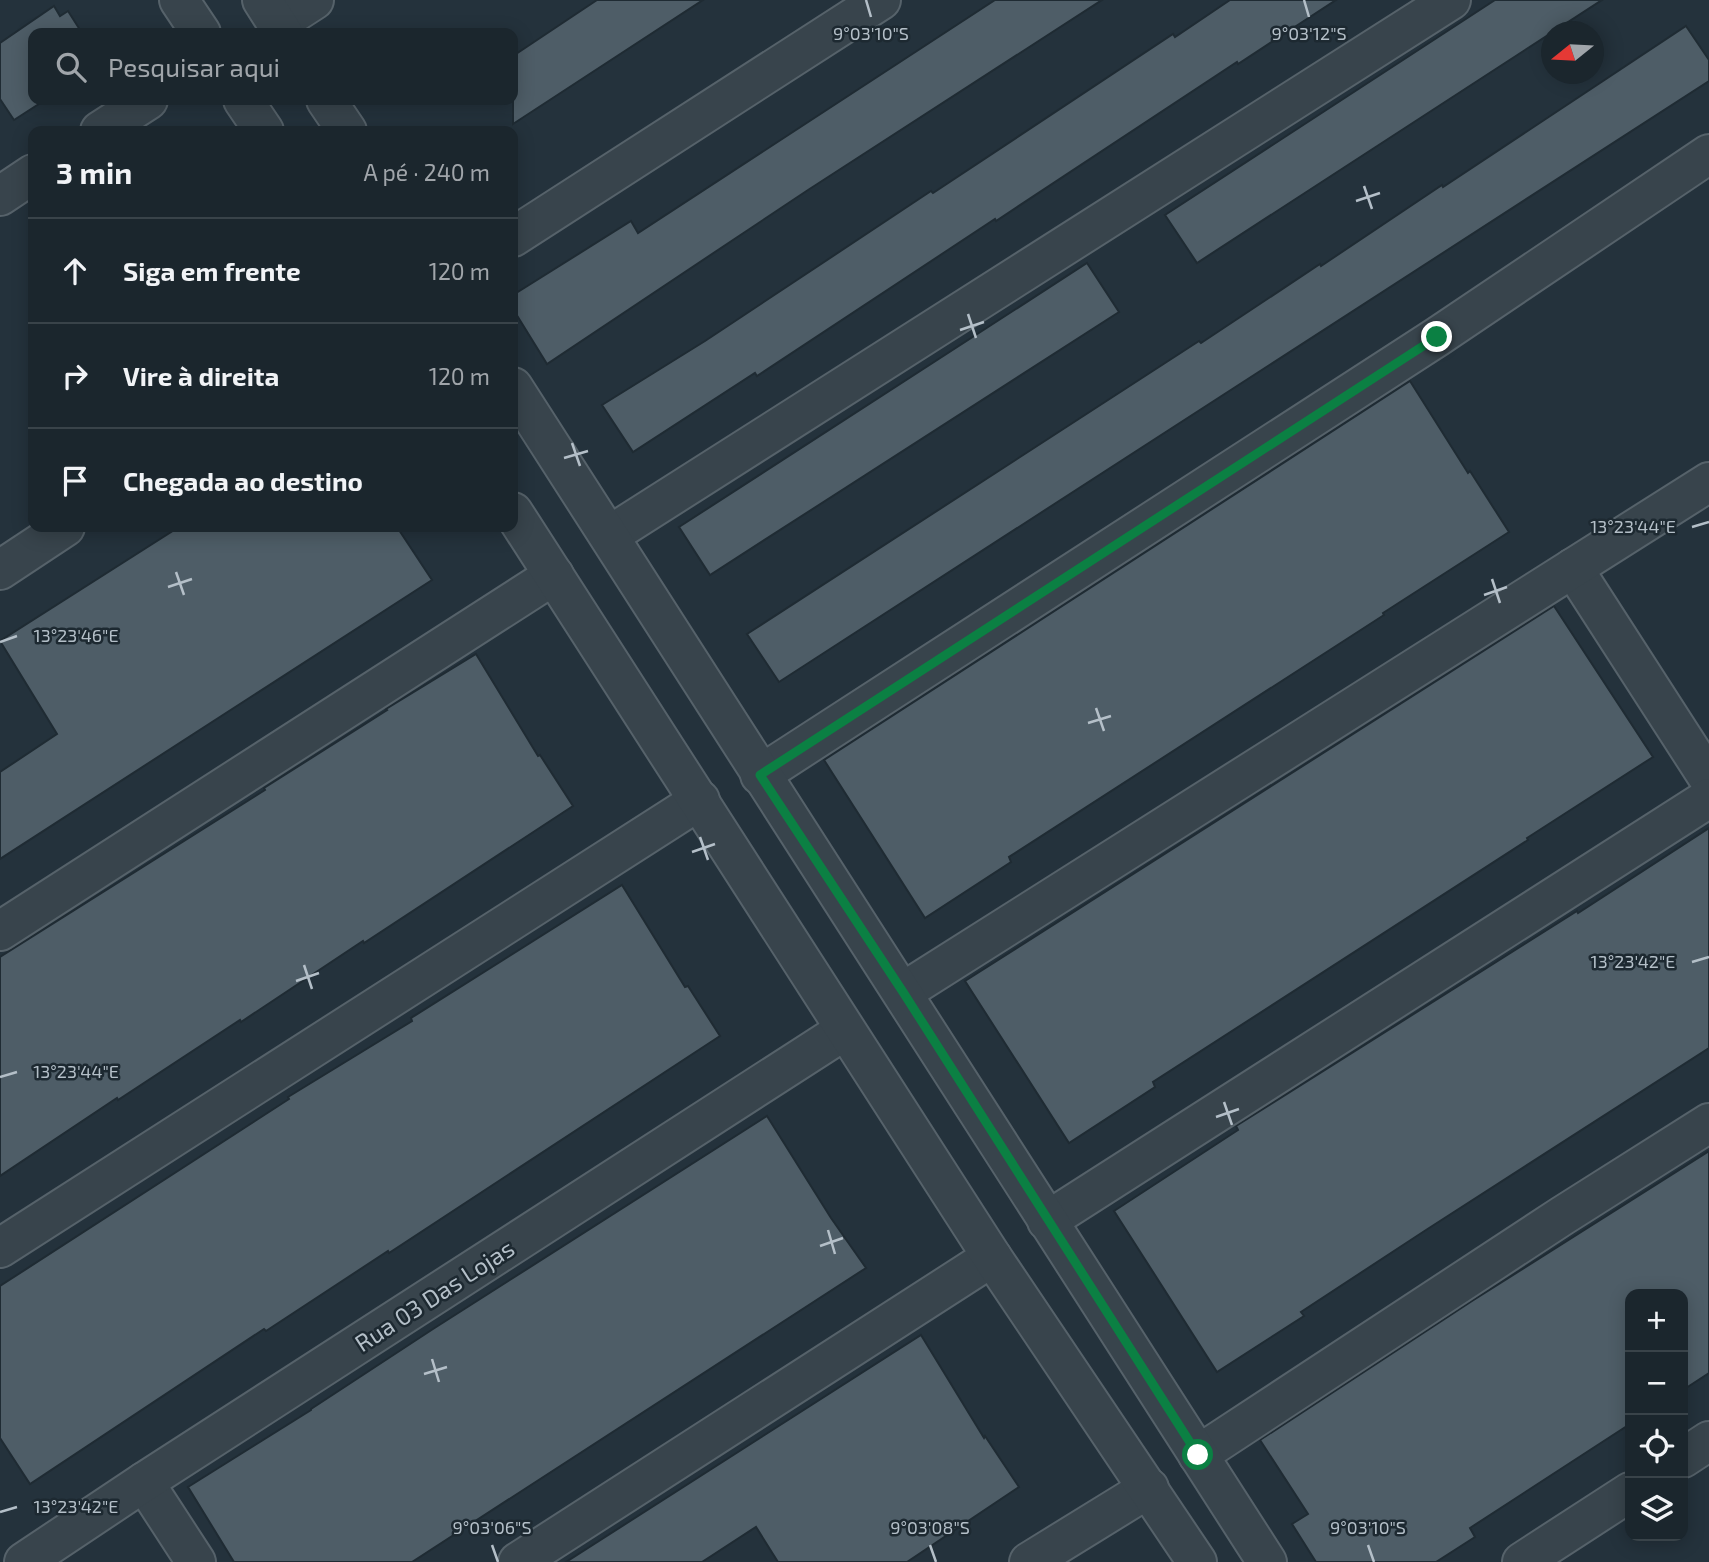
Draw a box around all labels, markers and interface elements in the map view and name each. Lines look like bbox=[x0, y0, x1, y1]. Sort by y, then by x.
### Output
north arrow bbox=[1541, 21, 1604, 84]
text: 9°03'10"S bbox=[833, 22, 909, 44]
text: 9°03'12"S bbox=[1271, 22, 1347, 44]
search box bbox=[28, 28, 518, 105]
icon: search bbox=[52, 48, 90, 86]
text: Pesquisar aqui bbox=[108, 51, 280, 82]
text: 3 min bbox=[56, 154, 132, 190]
text: A pé · 240 m bbox=[364, 158, 490, 186]
icon: ahead bbox=[56, 252, 94, 290]
text: Siga em frente bbox=[123, 255, 301, 286]
text: 120 m bbox=[429, 257, 490, 285]
route end bbox=[1421, 321, 1452, 352]
icon: right bbox=[56, 357, 94, 395]
text: Vire à direita bbox=[123, 360, 279, 391]
text: 120 m bbox=[429, 362, 490, 390]
icon: arrive bbox=[56, 462, 94, 500]
text: Chegada ao destino bbox=[123, 465, 363, 496]
text: 13°23'44"E bbox=[1590, 515, 1676, 537]
text: 13°23'46"E bbox=[33, 624, 119, 646]
text: 13°23'42"E bbox=[1591, 950, 1675, 972]
text: 13°23'44"E bbox=[33, 1060, 119, 1082]
street label: Rua 03 Das Lojas bbox=[349, 1233, 519, 1357]
map controls bbox=[1625, 1289, 1688, 1541]
button: + bbox=[1625, 1289, 1688, 1352]
button: − bbox=[1625, 1352, 1688, 1415]
button: locate bbox=[1625, 1415, 1688, 1478]
route start bbox=[1182, 1439, 1213, 1470]
button: layers bbox=[1625, 1478, 1688, 1541]
text: 13°23'42"E bbox=[34, 1495, 118, 1517]
text: 9°03'06"S bbox=[452, 1516, 532, 1538]
text: 9°03'08"S bbox=[890, 1516, 970, 1538]
text: 9°03'10"S bbox=[1330, 1516, 1406, 1538]

